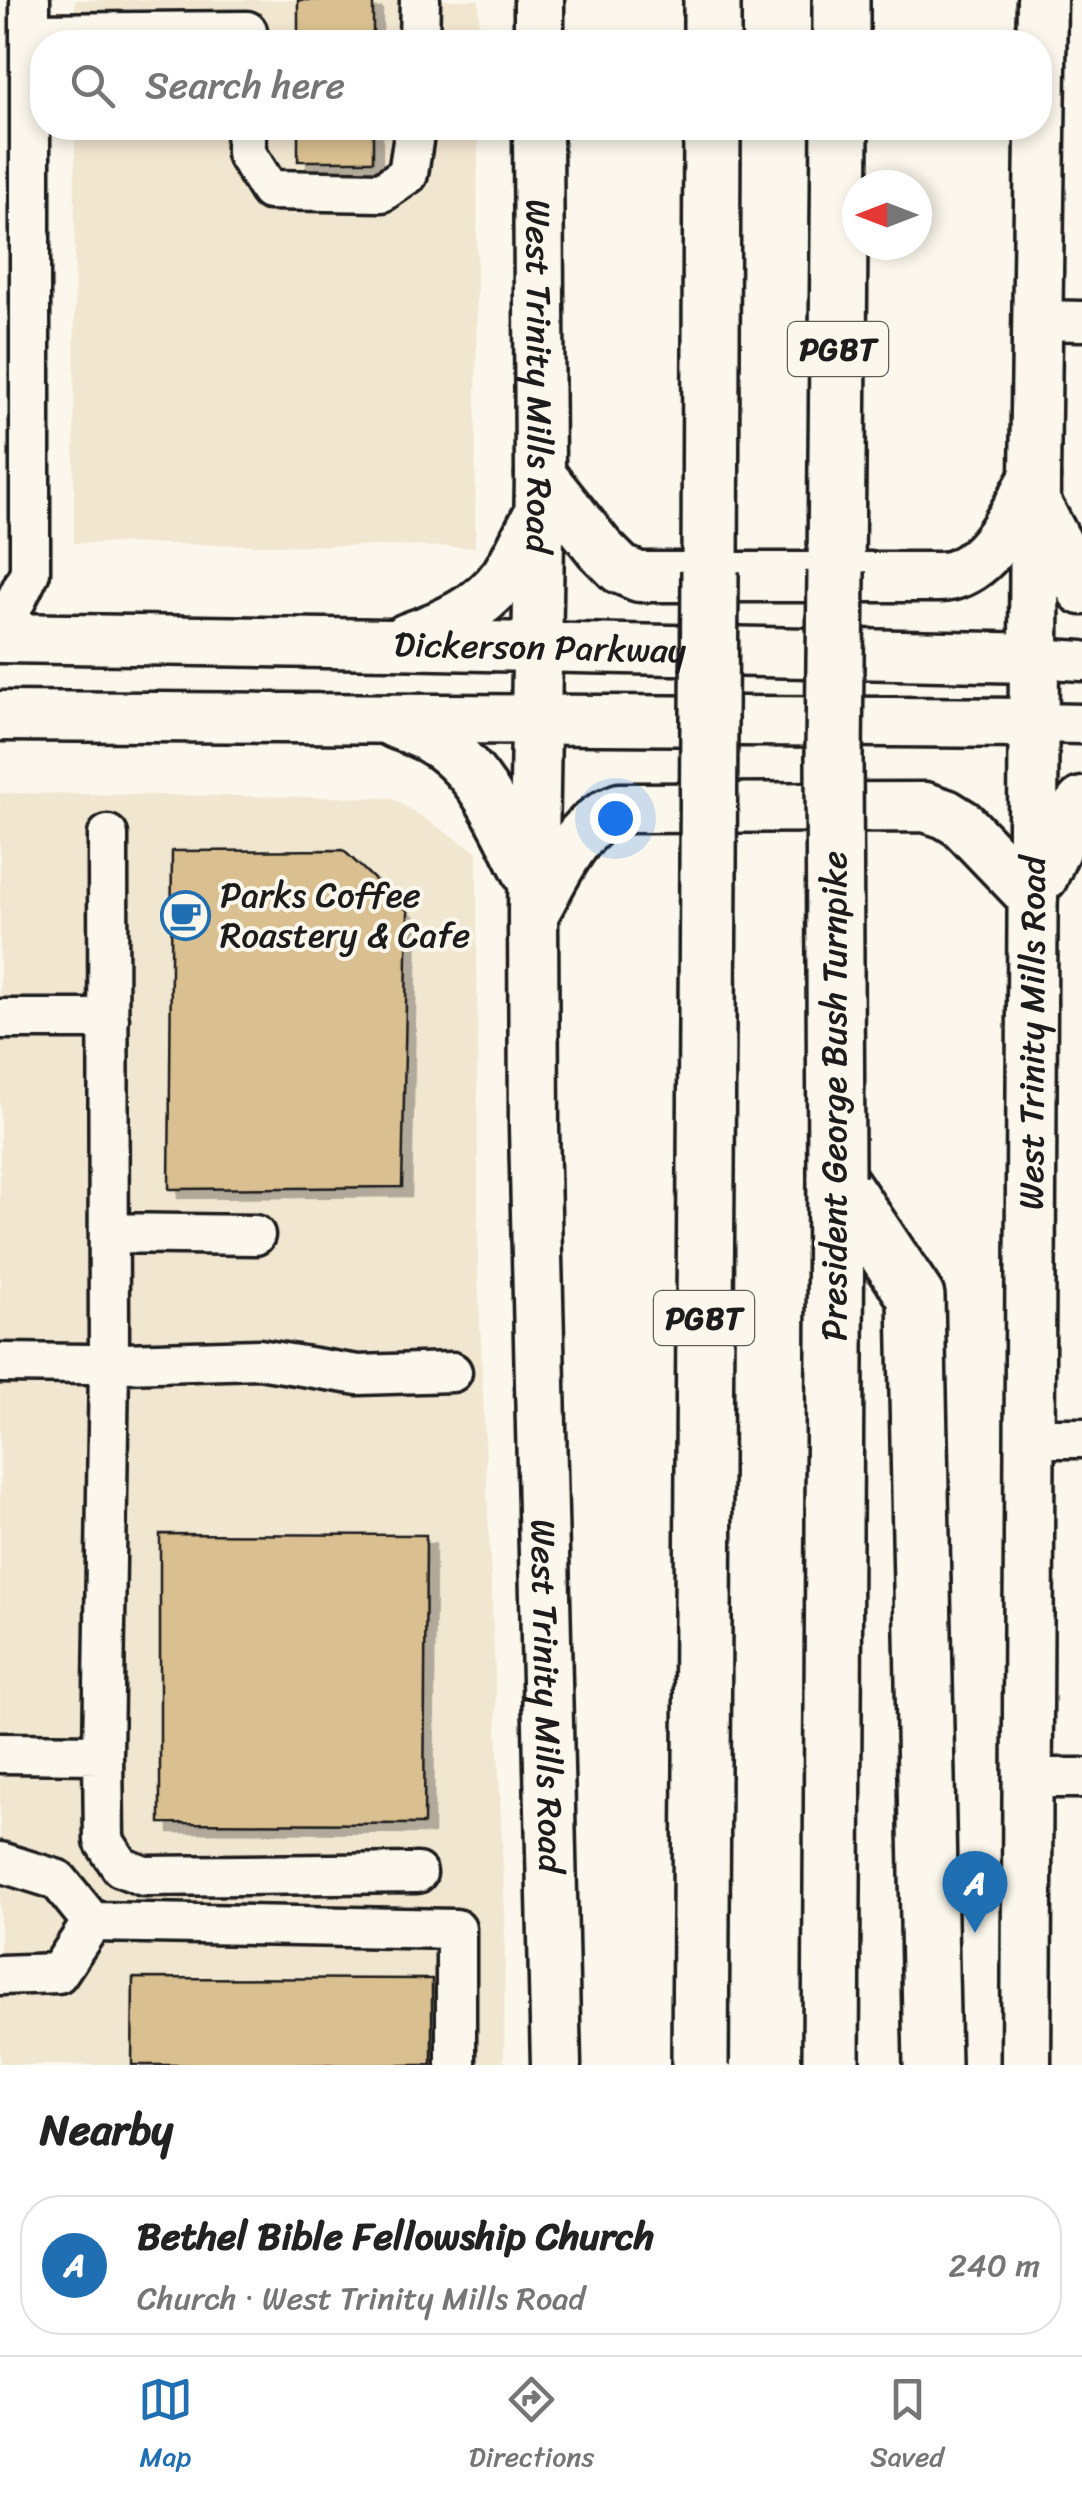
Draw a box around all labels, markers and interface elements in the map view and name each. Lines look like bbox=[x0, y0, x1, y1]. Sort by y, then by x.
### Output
search box bbox=[30, 30, 1052, 140]
text: Search here bbox=[145, 52, 345, 119]
icon: search bbox=[65, 58, 120, 113]
north arrow bbox=[842, 170, 932, 260]
street label: West Trinity Mills Road bbox=[507, 199, 571, 556]
road number: PGBT bbox=[788, 322, 888, 376]
street label: Dickerson Parkway bbox=[393, 613, 687, 681]
your location bbox=[590, 793, 641, 844]
street label: President George Bush Turnpike bbox=[803, 851, 865, 1341]
street label: West Trinity Mills Road bbox=[1000, 853, 1064, 1210]
place label: Parks Coffee Roastery & Cafe bbox=[220, 864, 470, 966]
cafe icon: Parks Coffee Roastery & Cafe bbox=[159, 889, 211, 941]
road number: PGBT bbox=[654, 1291, 754, 1345]
street label: West Trinity Mills Road bbox=[512, 1518, 583, 1876]
pin: A bbox=[942, 1850, 1008, 1933]
text: Nearby bbox=[40, 2093, 173, 2167]
text: Bethel Bible Fellowship Church bbox=[137, 2203, 654, 2270]
text: A bbox=[64, 2237, 85, 2294]
text: 240 m bbox=[948, 2237, 1040, 2294]
text: Church · West Trinity Mills Road bbox=[137, 2270, 585, 2327]
tab: Map bbox=[138, 2372, 193, 2481]
tab: Directions bbox=[469, 2372, 594, 2481]
tab: Saved bbox=[870, 2372, 944, 2481]

